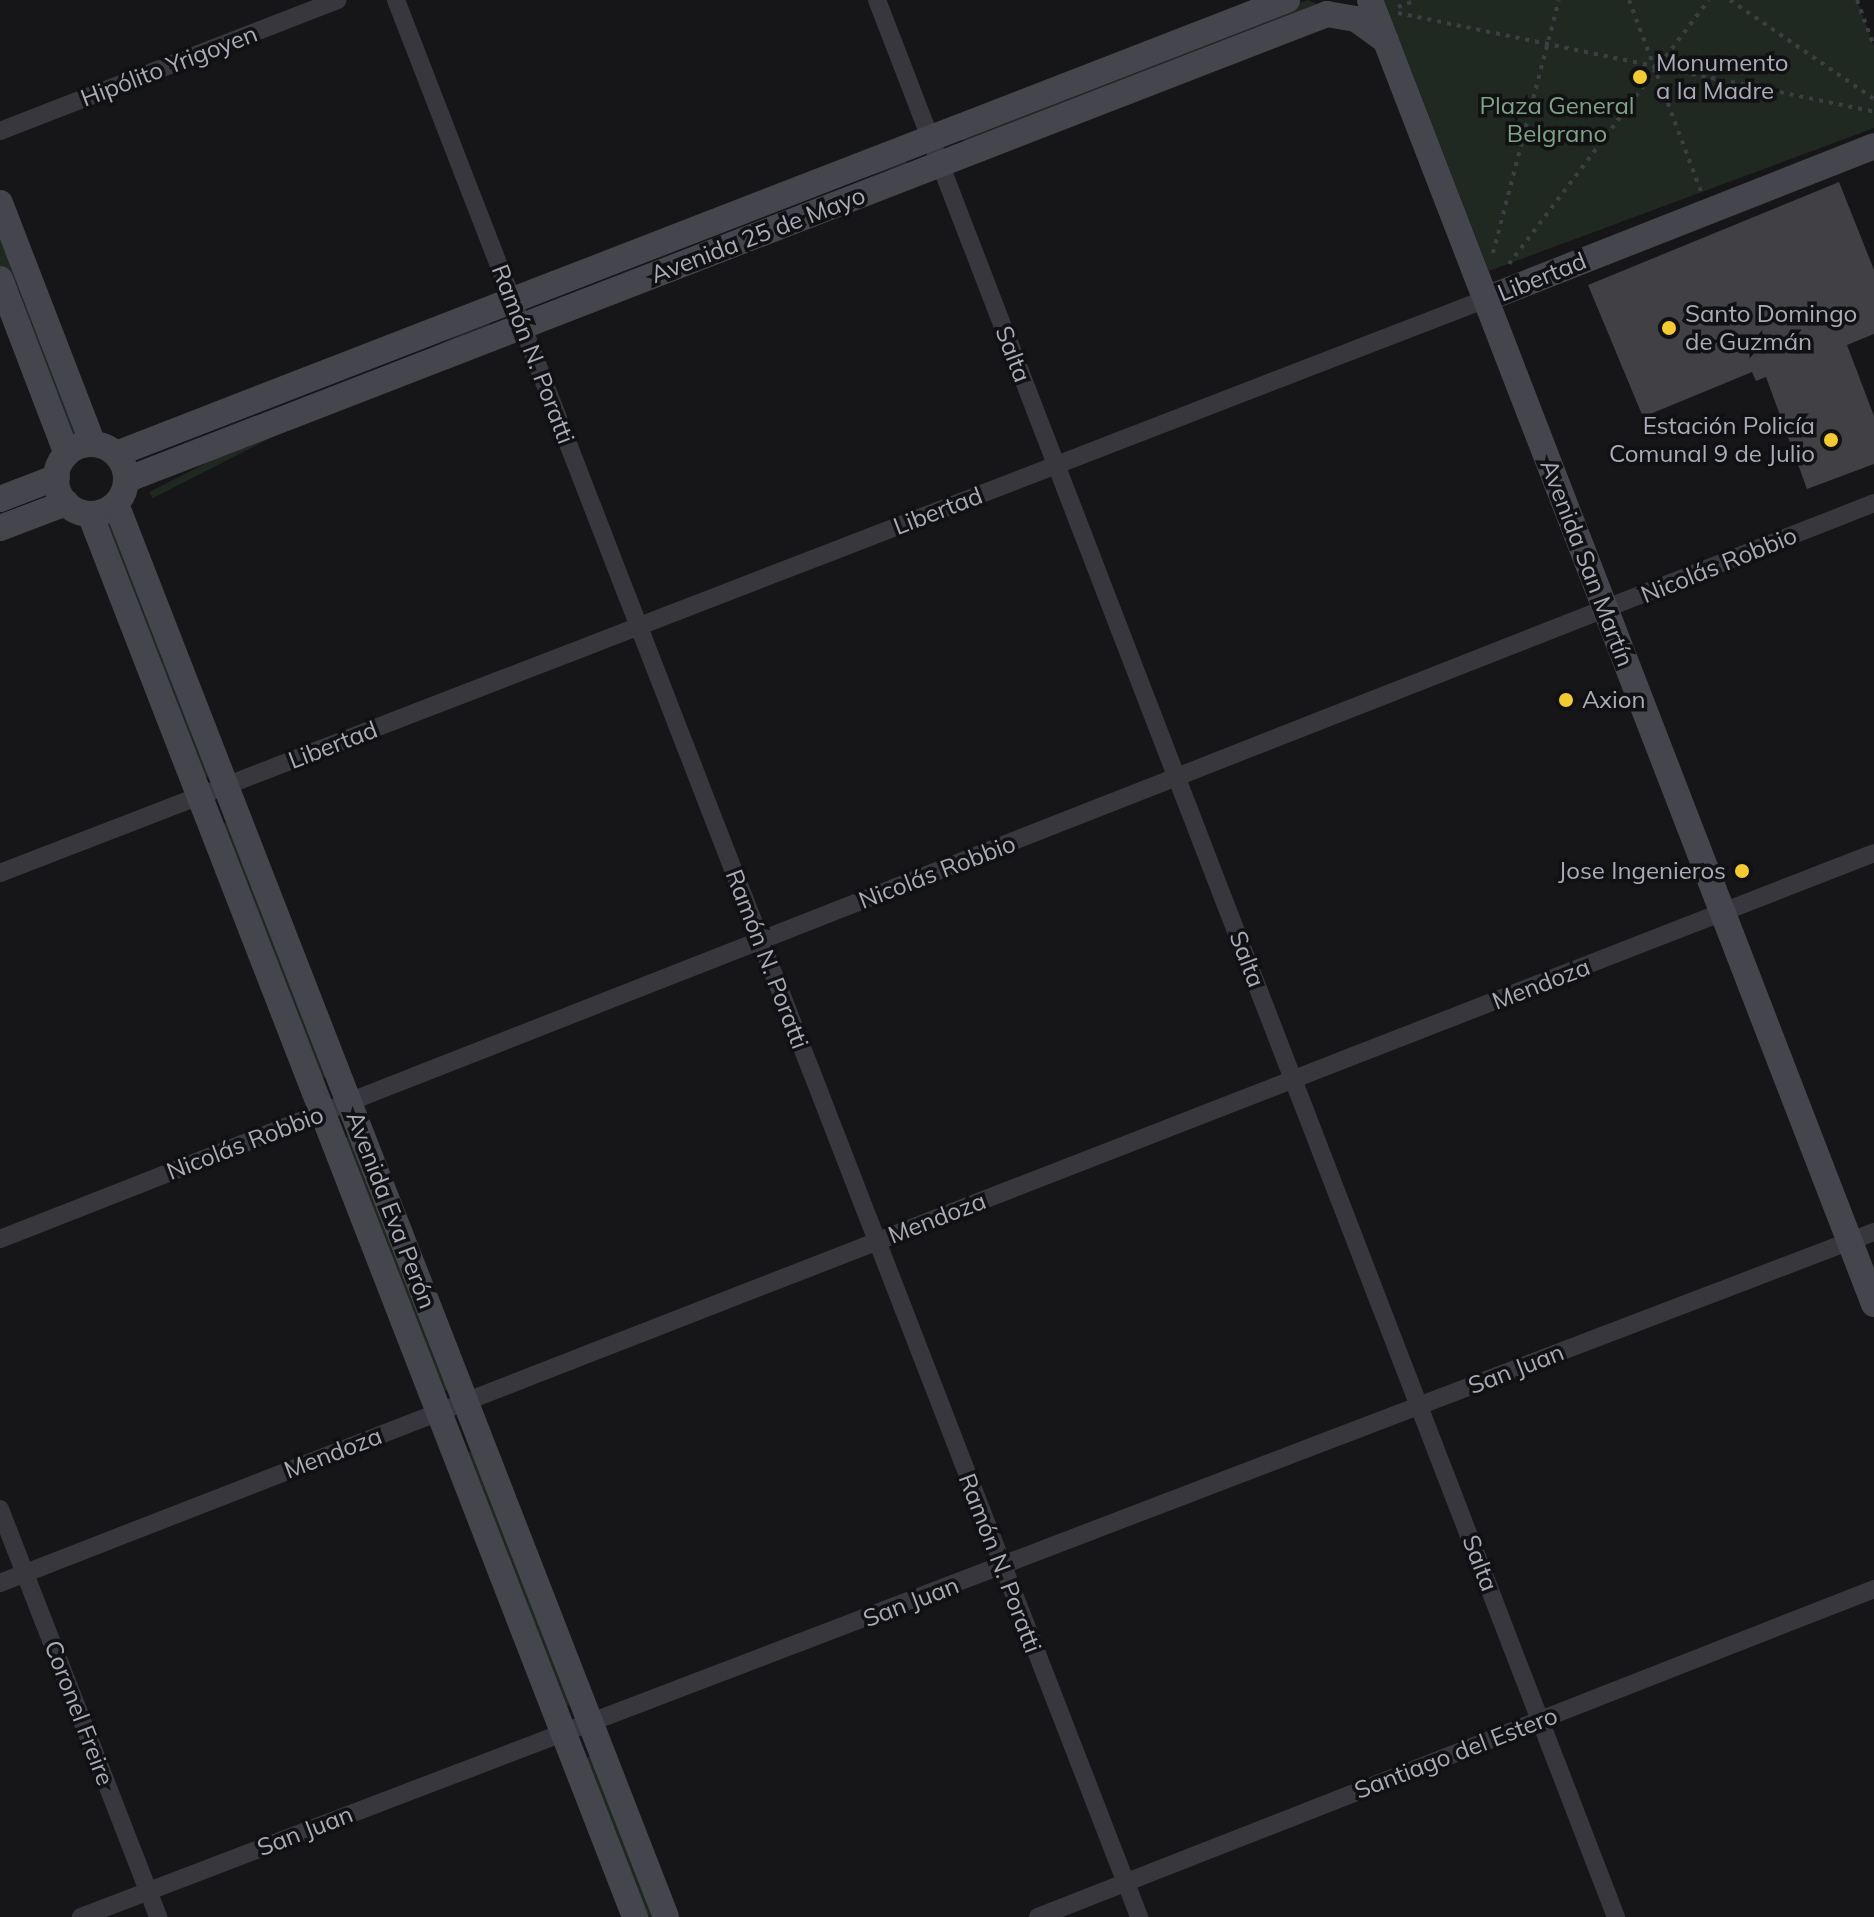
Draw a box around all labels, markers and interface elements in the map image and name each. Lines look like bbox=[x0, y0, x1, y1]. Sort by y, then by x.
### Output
street label: Hipólito Yrigoyen bbox=[77, 19, 261, 113]
place label: Monumento a la Madre bbox=[1656, 49, 1788, 105]
marker: Monumento a la Madre bbox=[1631, 68, 1649, 86]
park label: Plaza General Belgrano bbox=[1479, 92, 1635, 148]
street label: Avenida 25 de Mayo bbox=[647, 181, 869, 289]
street label: Libertad bbox=[1494, 246, 1590, 308]
street label: Ramón N. Poratti bbox=[486, 260, 580, 448]
place label: Santo Domingo de Guzmán bbox=[1685, 300, 1857, 356]
marker: Santo Domingo de Guzmán bbox=[1660, 319, 1678, 337]
street label: Salta bbox=[989, 322, 1037, 386]
place label: Estación Policía Comunal 9 de Julio bbox=[1609, 412, 1815, 468]
marker: Estación Policía Comunal 9 de Julio bbox=[1822, 431, 1840, 449]
street label: Avenida San Martín bbox=[1534, 455, 1640, 671]
street label: Libertad bbox=[890, 481, 986, 541]
street label: Nicolás Robbio bbox=[1637, 521, 1801, 609]
place label: Axion bbox=[1582, 686, 1645, 714]
marker: Axion bbox=[1557, 691, 1575, 709]
street label: Libertad bbox=[285, 715, 381, 775]
street label: Nicolás Robbio bbox=[855, 829, 1019, 915]
place label: Jose Ingenieros bbox=[1558, 857, 1726, 885]
marker: Jose Ingenieros bbox=[1733, 862, 1751, 880]
street label: Ramón N. Poratti bbox=[720, 865, 814, 1053]
street label: Salta bbox=[1223, 927, 1271, 991]
street label: Mendoza bbox=[1488, 952, 1594, 1016]
street label: Nicolás Robbio bbox=[163, 1100, 327, 1186]
street label: Avenida Eva Perón bbox=[340, 1107, 442, 1313]
street label: Mendoza bbox=[884, 1186, 990, 1250]
street label: San Juan bbox=[1464, 1338, 1568, 1400]
street label: Mendoza bbox=[280, 1421, 386, 1485]
street label: Ramón N. Poratti bbox=[953, 1469, 1047, 1657]
street label: Salta bbox=[1456, 1531, 1504, 1595]
street label: San Juan bbox=[859, 1571, 963, 1633]
street label: Coronel Freire bbox=[38, 1637, 120, 1789]
street label: Santiago del Estero bbox=[1350, 1701, 1562, 1805]
street label: San Juan bbox=[253, 1800, 357, 1862]

